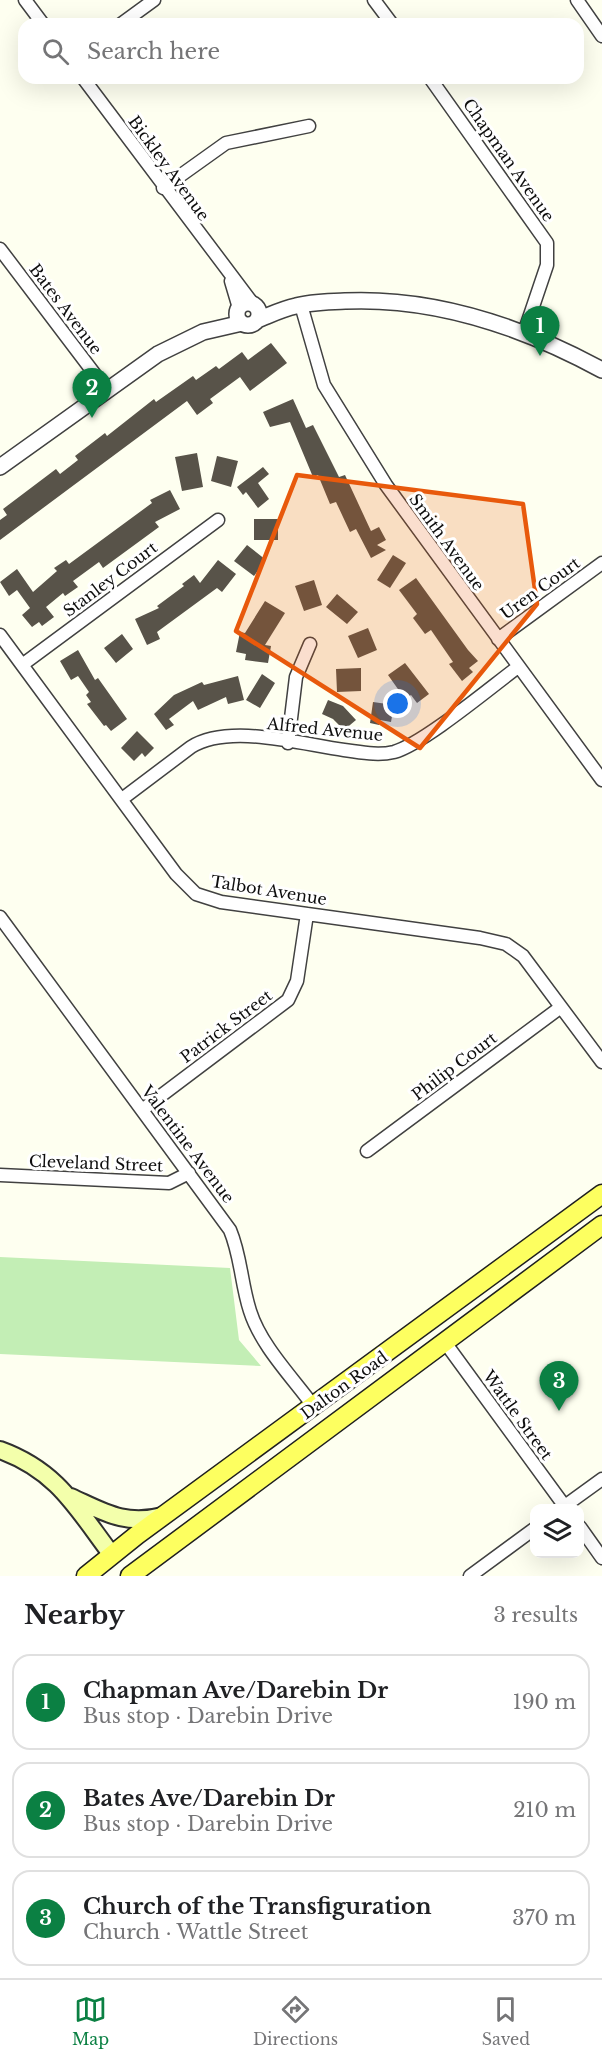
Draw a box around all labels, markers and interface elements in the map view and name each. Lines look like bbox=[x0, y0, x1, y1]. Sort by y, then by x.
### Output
search box bbox=[18, 18, 584, 84]
icon: search bbox=[39, 35, 72, 68]
text: Search here bbox=[87, 38, 220, 65]
street label: Chapman Avenue bbox=[459, 95, 559, 225]
street label: Bickley Avenue bbox=[124, 112, 214, 224]
street label: Bates Avenue bbox=[25, 260, 107, 358]
pin: 1 bbox=[520, 306, 560, 356]
pin: 2 bbox=[72, 368, 112, 418]
street label: Smith Avenue bbox=[405, 490, 489, 594]
street label: Stanley Court bbox=[59, 537, 161, 621]
street label: Uren Court bbox=[496, 553, 584, 623]
your location bbox=[383, 689, 412, 718]
street label: Alfred Avenue bbox=[265, 713, 384, 745]
street label: Talbot Avenue bbox=[210, 871, 328, 909]
street label: Patrick Street bbox=[176, 985, 276, 1067]
street label: Philip Court bbox=[408, 1028, 500, 1104]
street label: Valentine Avenue bbox=[137, 1081, 239, 1207]
street label: Cleveland Street bbox=[29, 1151, 163, 1175]
street label: Dalton Road bbox=[297, 1347, 392, 1423]
pin: 3 bbox=[540, 1362, 578, 1411]
street label: Wattle Street bbox=[478, 1366, 557, 1464]
map controls bbox=[530, 1504, 584, 1558]
button: layers bbox=[530, 1504, 584, 1558]
text: Nearby bbox=[24, 1599, 125, 1631]
text: 3 results bbox=[494, 1603, 578, 1627]
text: Chapman Ave/Darebin Dr bbox=[83, 1677, 388, 1704]
text: 1 bbox=[41, 1690, 50, 1714]
text: 190 m bbox=[513, 1690, 576, 1714]
text: Bus stop · Darebin Drive bbox=[83, 1704, 333, 1728]
text: Bates Ave/Darebin Dr bbox=[83, 1785, 335, 1812]
text: 2 bbox=[39, 1798, 52, 1822]
text: 210 m bbox=[513, 1798, 576, 1822]
text: Bus stop · Darebin Drive bbox=[83, 1812, 333, 1836]
text: Church of the Transfiguration bbox=[83, 1893, 432, 1920]
text: 3 bbox=[39, 1906, 52, 1930]
text: 370 m bbox=[512, 1906, 576, 1930]
text: Church · Wattle Street bbox=[83, 1920, 308, 1944]
tab: Map bbox=[72, 1993, 109, 2049]
tab: Directions bbox=[253, 1993, 338, 2049]
tab: Saved bbox=[482, 1993, 530, 2049]

